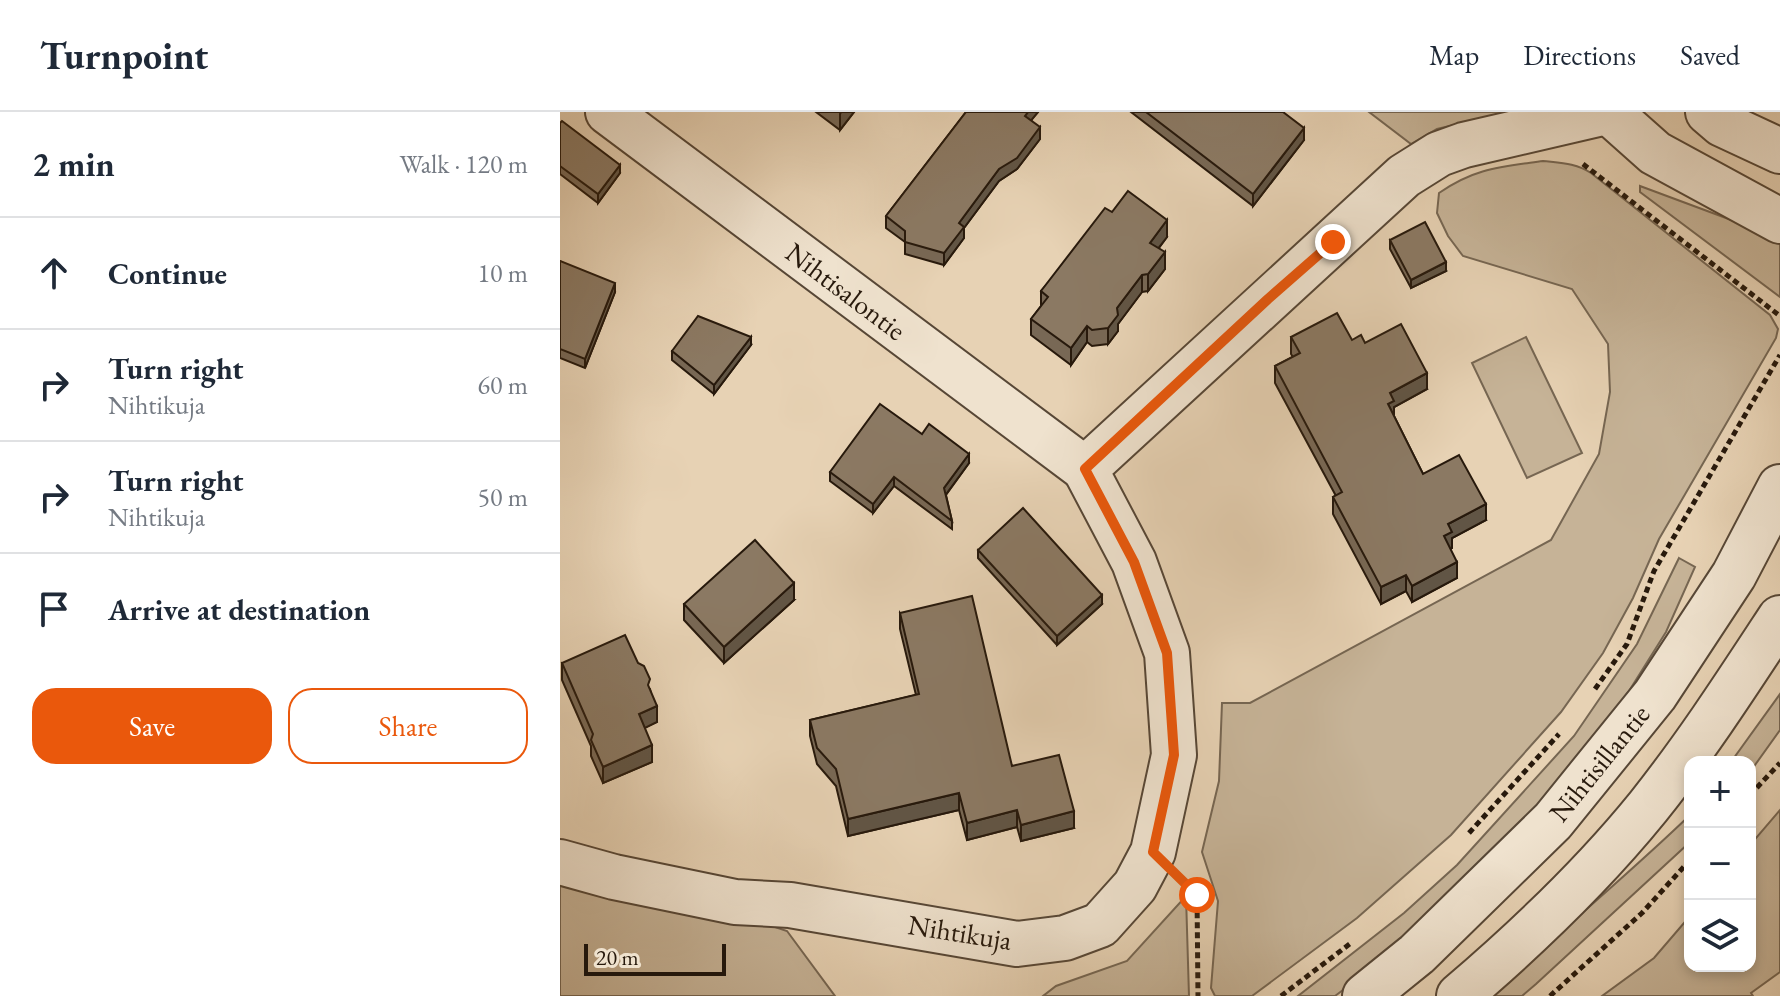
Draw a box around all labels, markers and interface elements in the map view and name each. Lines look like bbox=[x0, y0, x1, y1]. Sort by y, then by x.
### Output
text: Turnpoint bbox=[40, 31, 208, 80]
text: Map bbox=[1429, 37, 1479, 73]
text: Directions bbox=[1523, 37, 1636, 73]
text: Saved bbox=[1680, 37, 1740, 73]
text: 2 min bbox=[32, 142, 115, 186]
text: Walk · 120 m bbox=[400, 147, 528, 181]
route end bbox=[1315, 224, 1351, 260]
street label: Nihtisalontie bbox=[779, 234, 913, 348]
icon: ahead bbox=[32, 251, 76, 295]
text: Continue bbox=[108, 254, 227, 293]
text: 10 m bbox=[478, 256, 528, 290]
text: Turn right bbox=[108, 349, 244, 388]
icon: right bbox=[32, 363, 76, 407]
text: 60 m bbox=[478, 368, 528, 402]
text: Nihtikuja bbox=[108, 388, 205, 422]
text: Turn right bbox=[108, 461, 244, 500]
icon: right bbox=[32, 475, 76, 519]
text: 50 m bbox=[478, 480, 528, 514]
text: Nihtikuja bbox=[108, 500, 205, 534]
icon: arrive bbox=[32, 587, 76, 631]
text: Arrive at destination bbox=[108, 590, 370, 629]
button: Save bbox=[32, 688, 272, 764]
button: Share bbox=[288, 688, 528, 764]
street label: Nihtisillantie bbox=[1541, 697, 1657, 829]
map controls bbox=[1684, 756, 1756, 972]
button: + bbox=[1684, 756, 1756, 828]
button: − bbox=[1684, 828, 1756, 900]
route start bbox=[1179, 877, 1215, 913]
button: layers bbox=[1684, 900, 1756, 972]
street label: Nihtikuja bbox=[906, 906, 1015, 958]
scale bar bbox=[584, 940, 726, 976]
text: 20 m bbox=[596, 943, 639, 972]

